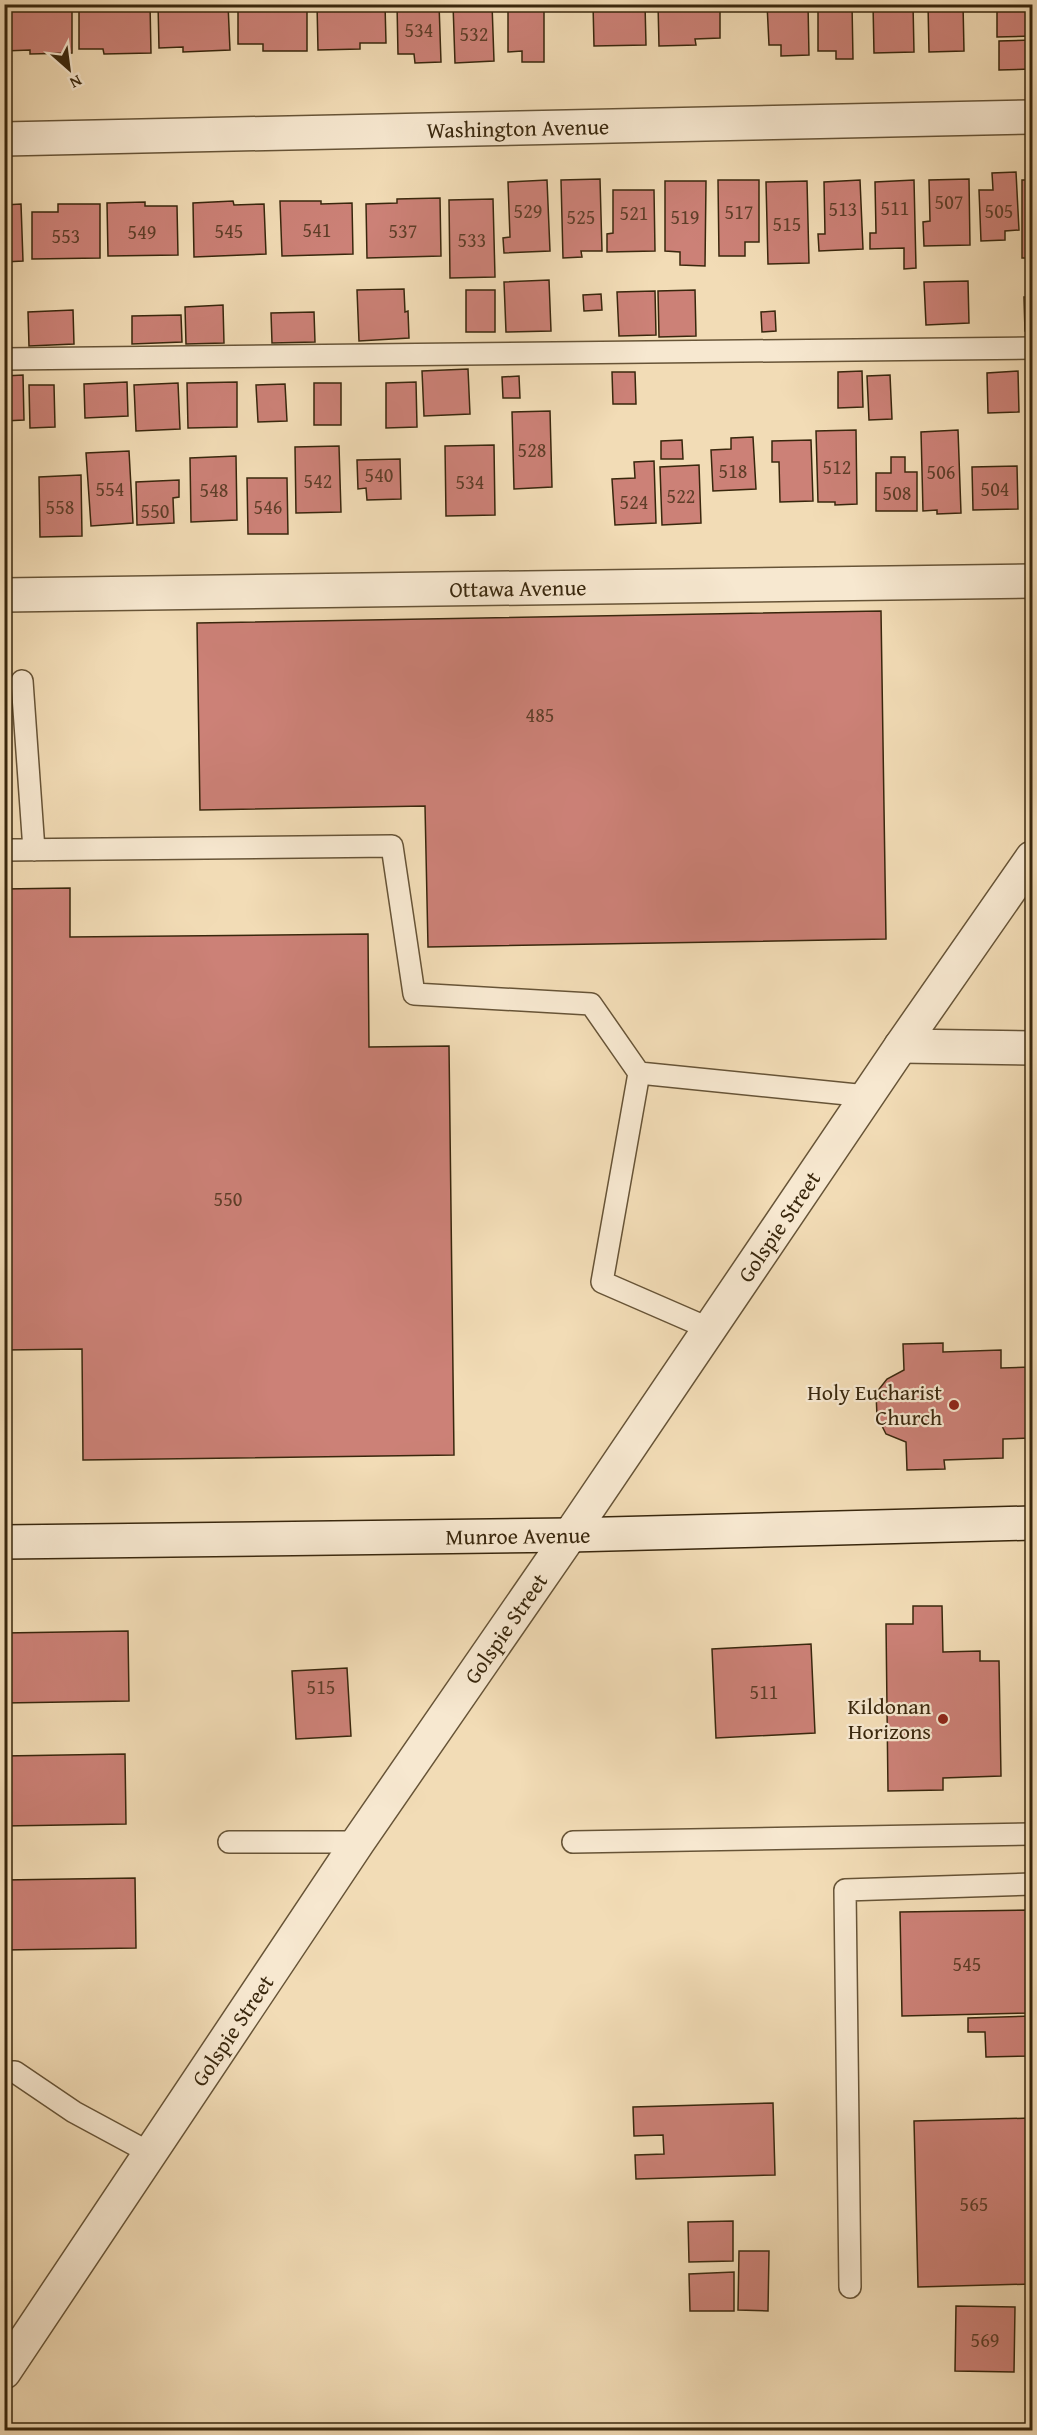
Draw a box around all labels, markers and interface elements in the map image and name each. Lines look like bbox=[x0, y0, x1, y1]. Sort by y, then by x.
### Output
house number: 534 bbox=[405, 15, 433, 44]
house number: 532 bbox=[460, 19, 488, 48]
north arrow bbox=[39, 39, 99, 99]
text: N bbox=[65, 69, 86, 95]
street label: Washington Avenue bbox=[426, 110, 610, 146]
house number: 507 bbox=[935, 187, 963, 216]
house number: 511 bbox=[881, 193, 909, 222]
house number: 513 bbox=[829, 194, 857, 223]
house number: 529 bbox=[514, 196, 542, 225]
house number: 505 bbox=[985, 196, 1013, 225]
house number: 517 bbox=[725, 197, 753, 226]
house number: 521 bbox=[620, 198, 648, 227]
house number: 525 bbox=[567, 202, 595, 231]
house number: 519 bbox=[671, 202, 699, 231]
house number: 515 bbox=[773, 209, 801, 238]
house number: 541 bbox=[303, 215, 331, 244]
house number: 545 bbox=[215, 216, 243, 245]
house number: 537 bbox=[389, 216, 417, 245]
house number: 549 bbox=[128, 217, 156, 246]
house number: 553 bbox=[52, 221, 80, 250]
house number: 533 bbox=[458, 225, 486, 254]
house number: 528 bbox=[518, 435, 546, 464]
house number: 512 bbox=[823, 452, 851, 481]
house number: 518 bbox=[719, 456, 747, 485]
house number: 506 bbox=[927, 457, 955, 486]
house number: 540 bbox=[365, 460, 393, 489]
house number: 542 bbox=[304, 466, 332, 495]
house number: 534 bbox=[456, 467, 484, 496]
house number: 554 bbox=[96, 474, 124, 503]
house number: 504 bbox=[981, 474, 1009, 503]
house number: 548 bbox=[200, 475, 228, 504]
house number: 508 bbox=[883, 478, 911, 507]
house number: 522 bbox=[667, 481, 695, 510]
house number: 524 bbox=[620, 487, 648, 516]
house number: 558 bbox=[46, 492, 74, 521]
house number: 546 bbox=[254, 492, 282, 521]
house number: 550 bbox=[141, 496, 169, 525]
street label: Ottawa Avenue bbox=[449, 571, 587, 605]
house number: 485 bbox=[526, 700, 554, 729]
street label: Golspie Street bbox=[730, 1164, 828, 1288]
house number: 550 bbox=[214, 1184, 242, 1213]
place label: Holy Eucharist Church bbox=[807, 1376, 943, 1433]
marker: Holy Eucharist Church bbox=[947, 1398, 961, 1412]
street label: Munroe Avenue bbox=[445, 1518, 591, 1553]
street label: Golspie Street bbox=[456, 1566, 555, 1690]
house number: 515 bbox=[307, 1672, 335, 1701]
house number: 511 bbox=[750, 1677, 778, 1706]
place label: Kildonan Horizons bbox=[848, 1690, 932, 1747]
marker: Kildonan Horizons bbox=[936, 1712, 950, 1726]
house number: 545 bbox=[953, 1949, 981, 1978]
street label: Golspie Street bbox=[183, 1968, 281, 2092]
house number: 565 bbox=[960, 2189, 988, 2218]
house number: 569 bbox=[971, 2325, 999, 2354]

